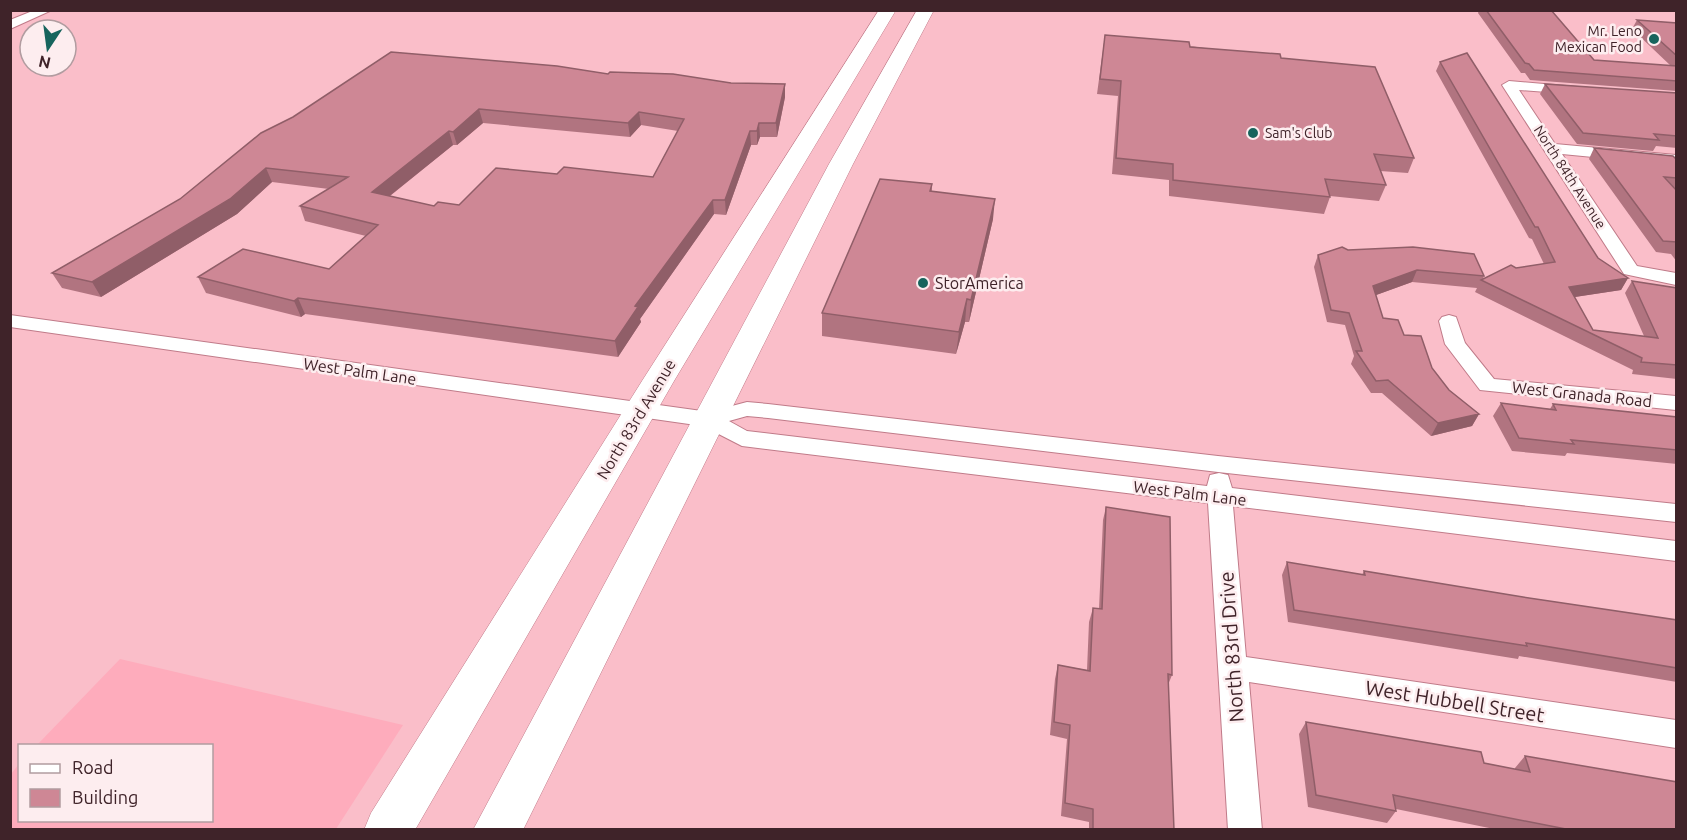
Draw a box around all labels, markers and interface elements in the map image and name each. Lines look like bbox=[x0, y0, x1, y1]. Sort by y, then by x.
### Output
north arrow bbox=[18, 18, 78, 78]
place label: Mr. Leno Mexican Food bbox=[1555, 23, 1642, 55]
marker: Mr. Leno Mexican Food bbox=[1647, 32, 1661, 46]
text: N bbox=[37, 53, 52, 73]
street label: North 84th Avenue bbox=[1531, 122, 1609, 232]
place label: Sam's Club bbox=[1265, 125, 1333, 141]
marker: Sam's Club bbox=[1246, 126, 1260, 140]
place label: StorAmerica bbox=[935, 274, 1024, 292]
marker: StorAmerica bbox=[916, 276, 930, 290]
street label: West Palm Lane bbox=[302, 354, 418, 388]
street label: North 83rd Avenue bbox=[593, 356, 679, 482]
street label: West Granada Road bbox=[1511, 378, 1653, 410]
street label: West Palm Lane bbox=[1132, 477, 1248, 509]
street label: North 83rd Drive bbox=[1214, 571, 1248, 723]
street label: West Hubbell Street bbox=[1364, 675, 1546, 727]
legend bbox=[18, 744, 213, 822]
text: Road bbox=[72, 757, 114, 777]
text: Building bbox=[72, 787, 138, 807]

